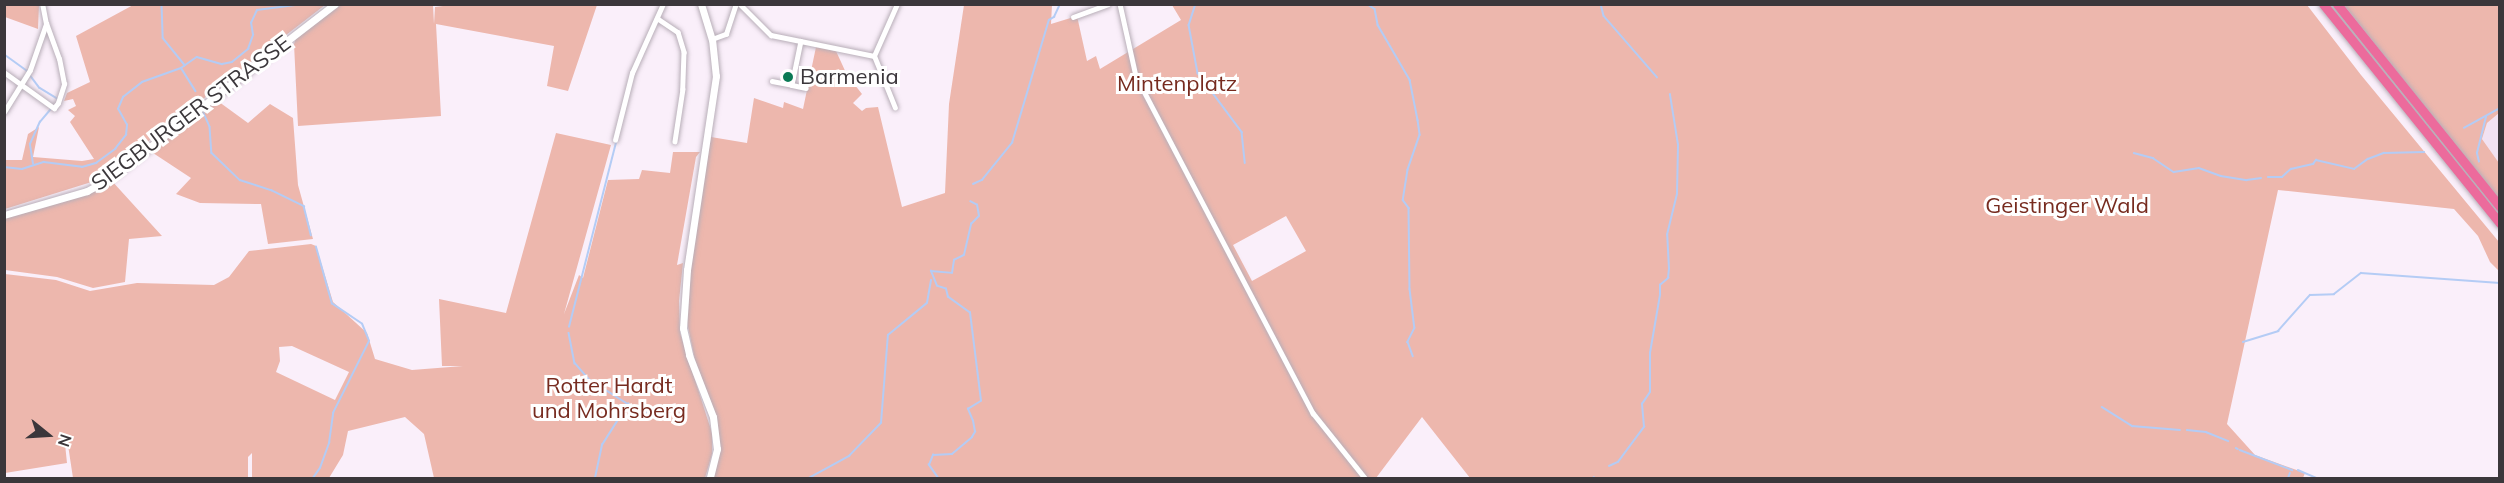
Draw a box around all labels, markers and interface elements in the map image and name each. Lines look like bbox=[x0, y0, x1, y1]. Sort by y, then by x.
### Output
street label: SIEGBURGER STRASSE bbox=[86, 29, 296, 197]
place label: Barmenia bbox=[800, 64, 899, 90]
marker: Barmenia bbox=[781, 70, 795, 84]
park label: Mintenplatz bbox=[1117, 71, 1237, 97]
park label: Geistinger Wald bbox=[1985, 193, 2149, 219]
park label: Rotter Hardt und Mohrsberg bbox=[532, 372, 686, 424]
north arrow bbox=[18, 405, 78, 465]
text: N bbox=[54, 432, 76, 449]

